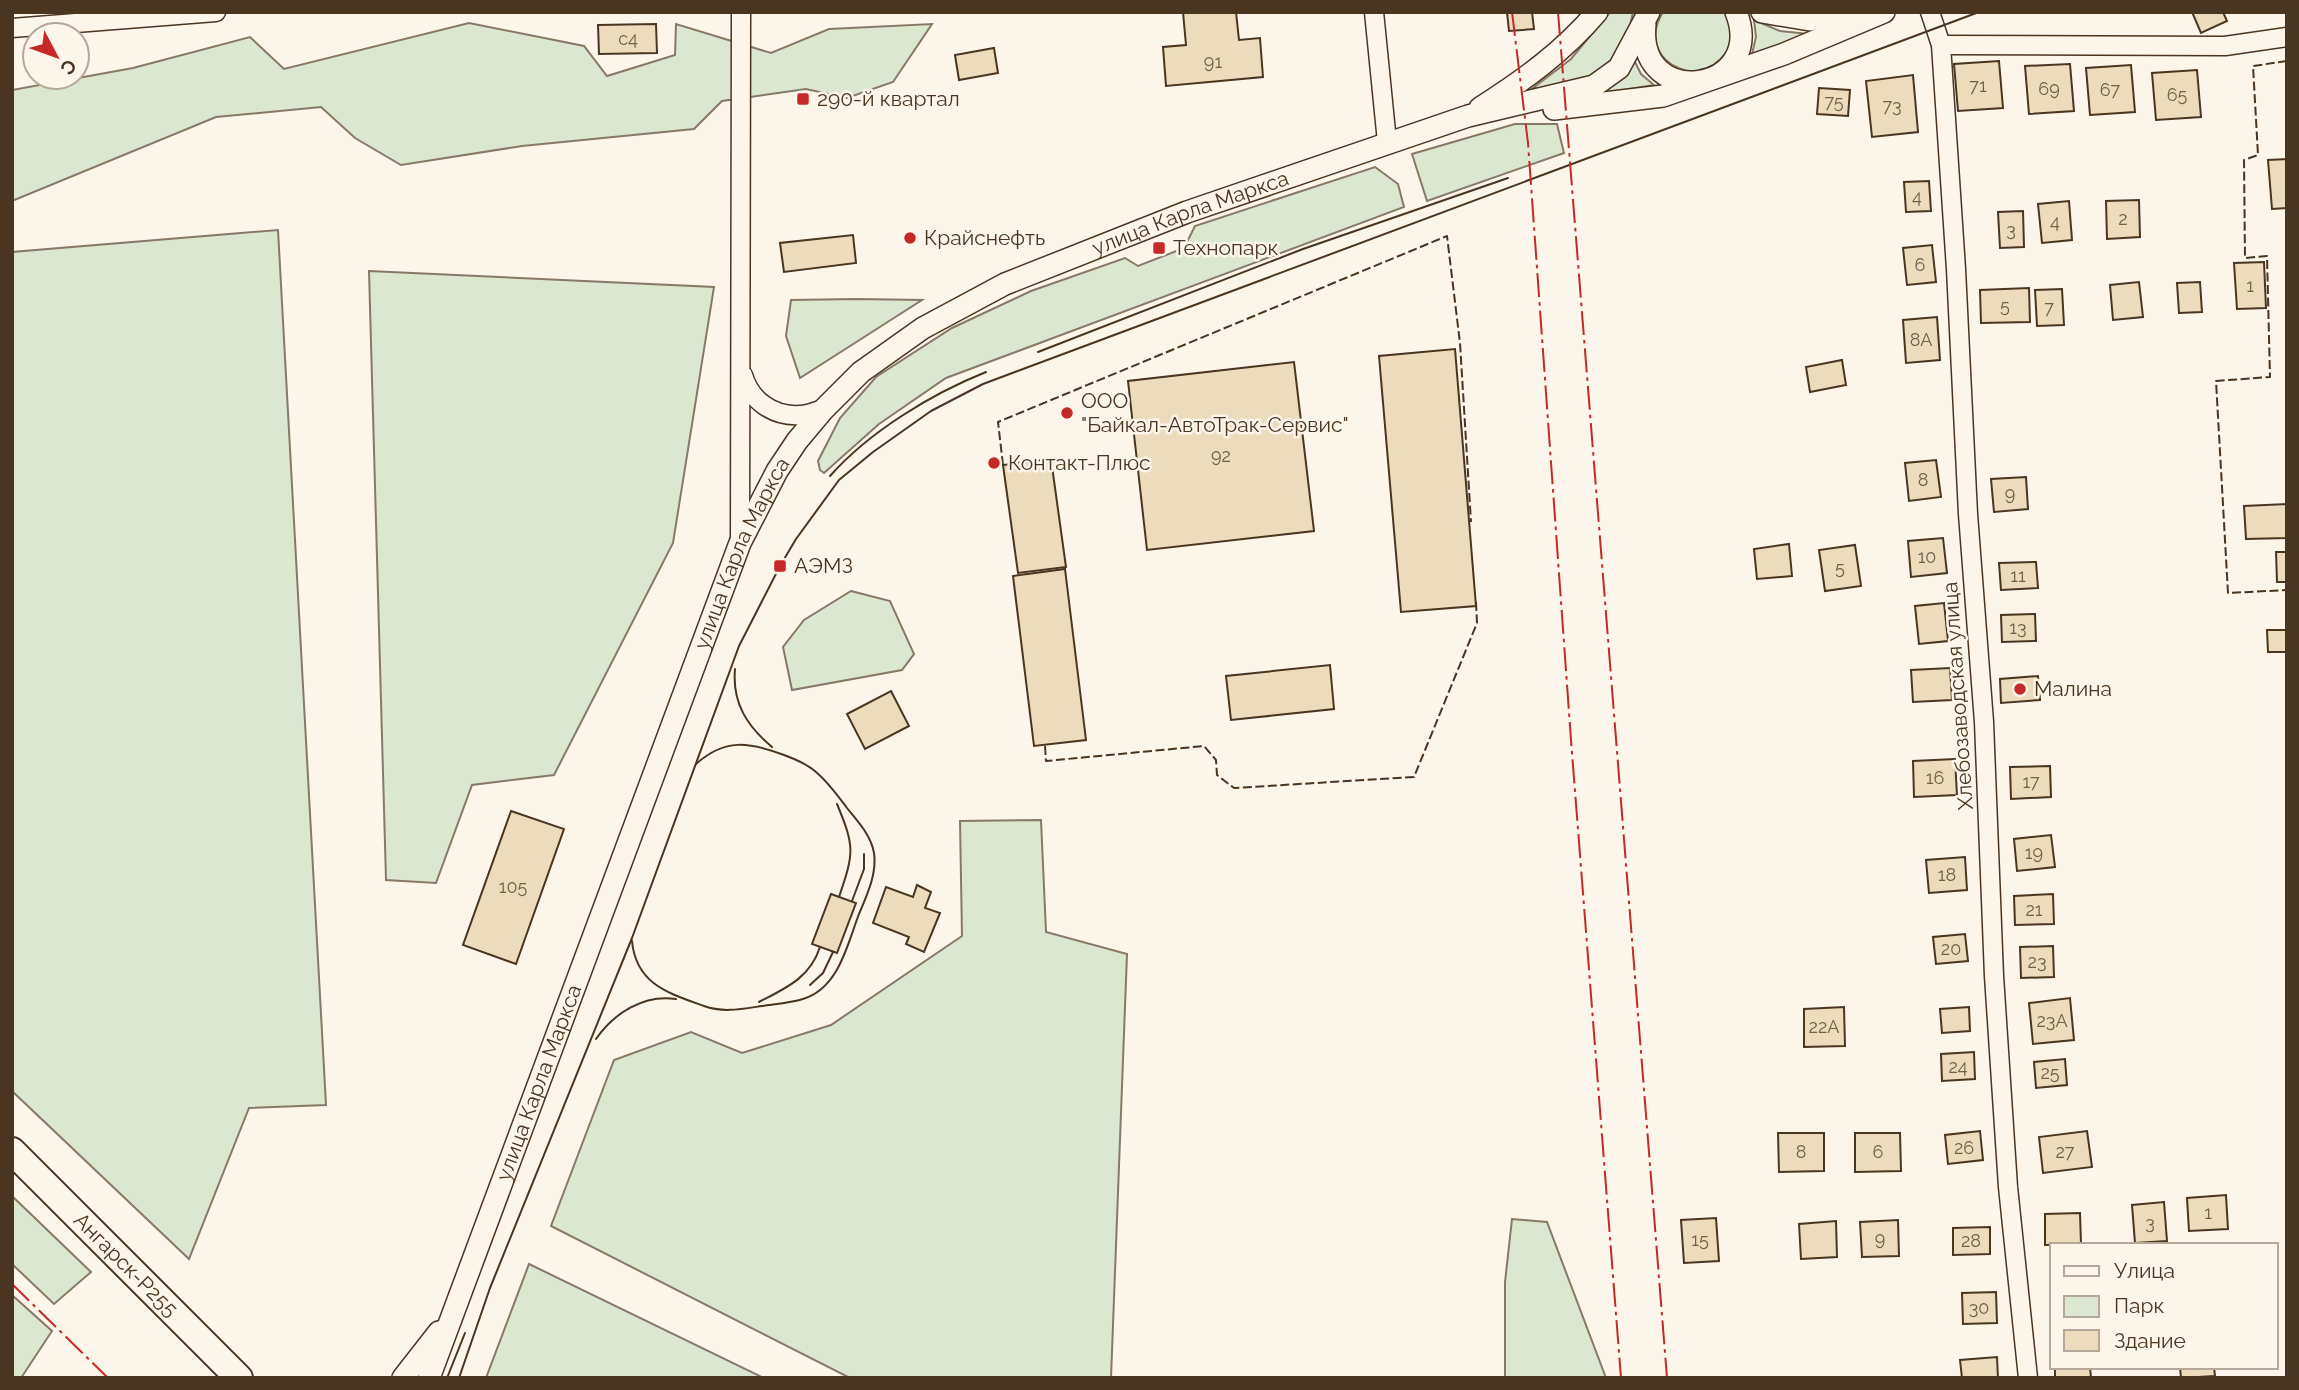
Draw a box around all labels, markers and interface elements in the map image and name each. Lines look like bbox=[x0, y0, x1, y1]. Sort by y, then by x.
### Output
north arrow bbox=[21, 21, 91, 91]
house number: с4 bbox=[618, 28, 638, 49]
house number: 91 bbox=[1204, 51, 1222, 72]
text: С bbox=[56, 55, 81, 79]
house number: 71 bbox=[1969, 75, 1987, 96]
house number: 69 bbox=[2038, 78, 2060, 99]
house number: 67 bbox=[2100, 79, 2121, 100]
house number: 65 bbox=[2167, 84, 2188, 105]
place label: 290-й квартал bbox=[817, 86, 960, 111]
marker: 290-й квартал bbox=[795, 91, 811, 107]
house number: 75 bbox=[1824, 91, 1844, 112]
house number: 73 bbox=[1882, 95, 1902, 116]
street label: улица Карла Маркса bbox=[1089, 165, 1292, 260]
house number: 4 bbox=[1912, 186, 1922, 207]
house number: 2 bbox=[2118, 208, 2128, 229]
house number: 4 bbox=[2050, 211, 2060, 232]
house number: 3 bbox=[2006, 219, 2016, 240]
place label: Крайснефть bbox=[924, 225, 1045, 250]
marker: Крайснефть bbox=[902, 230, 918, 246]
place label: Технопарк bbox=[1173, 235, 1278, 260]
marker: Технопарк bbox=[1151, 240, 1167, 256]
house number: 6 bbox=[1915, 254, 1926, 275]
house number: 1 bbox=[2246, 275, 2254, 296]
house number: 5 bbox=[2000, 295, 2010, 316]
house number: 7 bbox=[2044, 297, 2054, 318]
house number: 8А bbox=[1910, 329, 1932, 350]
place label: ООО "Байкал-АвтоТрак-Сервис" bbox=[1081, 388, 1349, 437]
marker: ООО "Байкал-АвтоТрак-Сервис" bbox=[1059, 405, 1075, 421]
house number: 92 bbox=[1211, 445, 1231, 466]
place label: Контакт-Плюс bbox=[1008, 450, 1151, 475]
street label: улица Карла Маркса bbox=[688, 452, 795, 653]
marker: Контакт-Плюс bbox=[986, 455, 1002, 471]
house number: 8 bbox=[1918, 469, 1928, 490]
house number: 9 bbox=[2005, 483, 2015, 504]
house number: 10 bbox=[1918, 546, 1936, 567]
place label: АЭМЗ bbox=[794, 553, 853, 578]
house number: 5 bbox=[1835, 557, 1845, 578]
marker: АЭМЗ bbox=[772, 558, 788, 574]
house number: 11 bbox=[2010, 565, 2026, 586]
street label: Хлебозаводская улица bbox=[1937, 581, 1978, 811]
house number: 13 bbox=[2009, 617, 2027, 638]
place label: Малина bbox=[2034, 676, 2112, 701]
marker: Малина bbox=[2012, 681, 2028, 697]
house number: 16 bbox=[1926, 767, 1944, 788]
house number: 17 bbox=[2022, 771, 2040, 792]
house number: 19 bbox=[2025, 842, 2043, 863]
house number: 18 bbox=[1938, 864, 1956, 885]
house number: 105 bbox=[499, 876, 527, 897]
house number: 21 bbox=[2025, 899, 2043, 920]
house number: 20 bbox=[1941, 938, 1961, 959]
house number: 23 bbox=[2028, 951, 2047, 972]
street label: улица Карла Маркса bbox=[491, 981, 586, 1184]
house number: 23А bbox=[2036, 1010, 2068, 1031]
house number: 22А bbox=[1809, 1016, 1839, 1037]
house number: 24 bbox=[1948, 1056, 1968, 1077]
house number: 25 bbox=[2040, 1062, 2060, 1083]
house number: 26 bbox=[1954, 1137, 1974, 1158]
house number: 8 bbox=[1796, 1141, 1806, 1162]
house number: 6 bbox=[1873, 1141, 1884, 1162]
house number: 27 bbox=[2055, 1141, 2075, 1162]
house number: 1 bbox=[2204, 1202, 2212, 1223]
street label: Ангарск-Р255 bbox=[69, 1207, 183, 1322]
house number: 3 bbox=[2145, 1212, 2155, 1233]
house number: 9 bbox=[1875, 1228, 1885, 1249]
house number: 15 bbox=[1691, 1229, 1709, 1250]
house number: 28 bbox=[1961, 1230, 1981, 1251]
legend bbox=[2050, 1243, 2278, 1369]
text: Улица bbox=[2114, 1258, 2175, 1283]
text: Парк bbox=[2114, 1293, 2164, 1318]
house number: 30 bbox=[1969, 1297, 1989, 1318]
text: Здание bbox=[2114, 1328, 2186, 1353]

